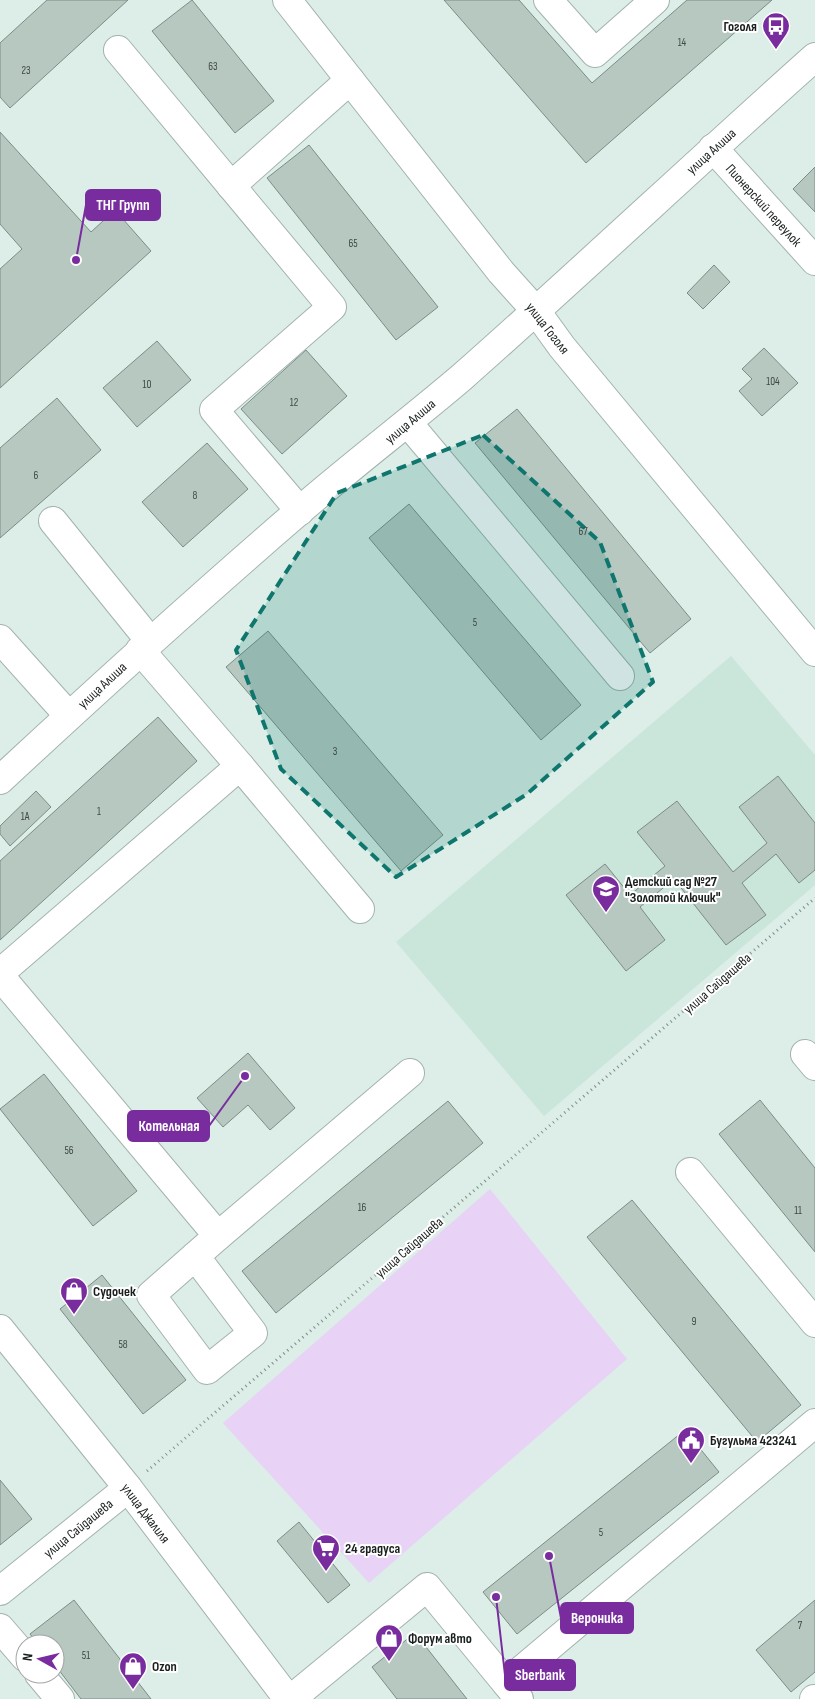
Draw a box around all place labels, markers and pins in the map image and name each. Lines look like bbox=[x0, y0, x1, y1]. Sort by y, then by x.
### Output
bus stop icon: Гоголя bbox=[761, 11, 791, 50]
place label: Гоголя bbox=[723, 18, 757, 35]
callout: ТНГ Групп bbox=[86, 190, 160, 220]
place label: Детский сад №27 "Золотой ключик" bbox=[625, 873, 721, 906]
school or university icon: Детский сад №27 "Золотой ключик" bbox=[591, 874, 621, 913]
callout: Котельная bbox=[128, 1111, 209, 1141]
shop icon: Судочек bbox=[59, 1276, 89, 1315]
place label: Судочек bbox=[93, 1283, 136, 1300]
public building icon: Бугульма 423241 bbox=[676, 1425, 706, 1464]
place label: Бугульма 423241 bbox=[710, 1432, 797, 1449]
supermarket icon: 24 градуса bbox=[311, 1533, 341, 1572]
place label: 24 градуса bbox=[345, 1540, 401, 1557]
callout: Вероника bbox=[561, 1603, 633, 1633]
shop icon: Форум авто bbox=[374, 1623, 404, 1662]
place label: Форум авто bbox=[408, 1630, 472, 1647]
shop icon: Ozon bbox=[118, 1651, 148, 1690]
place label: Ozon bbox=[152, 1658, 177, 1675]
callout: Sberbank bbox=[505, 1660, 575, 1690]

